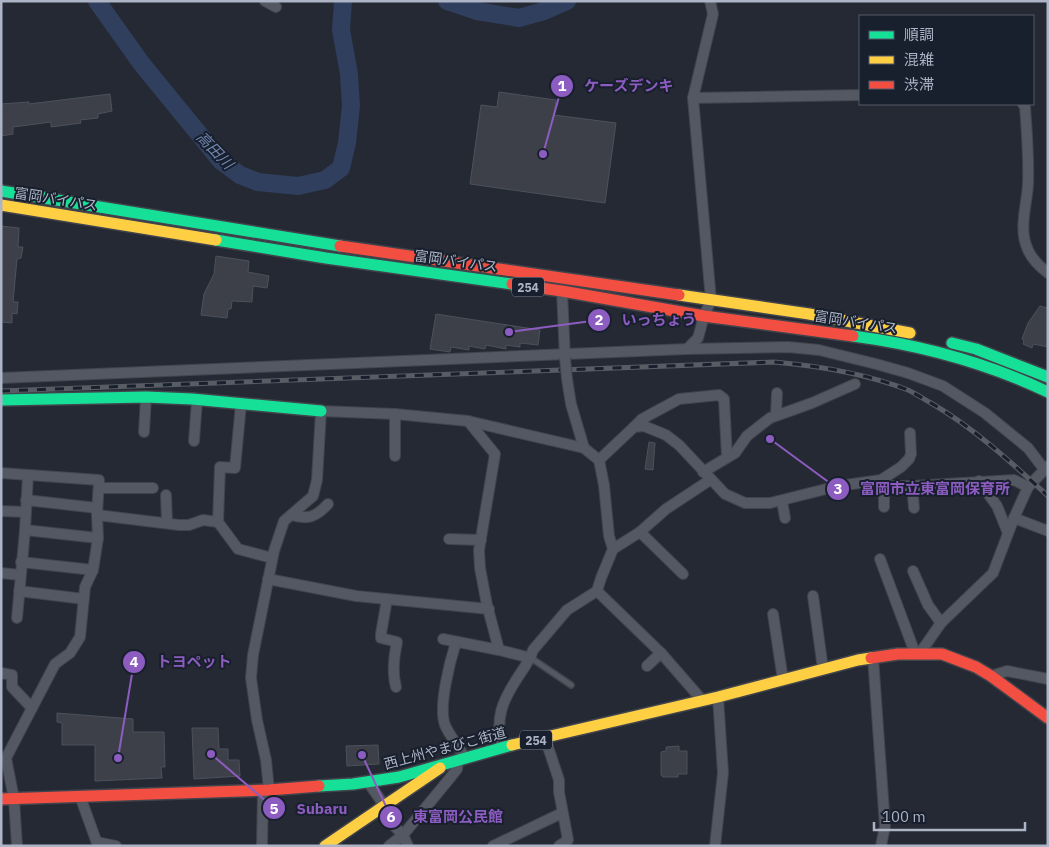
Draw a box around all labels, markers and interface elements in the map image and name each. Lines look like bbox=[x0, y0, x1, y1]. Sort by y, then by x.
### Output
legend bbox=[859, 15, 1034, 105]
text: 順調 bbox=[904, 25, 934, 44]
text: 混雑 bbox=[904, 50, 934, 69]
callout: ケーズデンキ bbox=[549, 71, 684, 101]
text: 渋滞 bbox=[904, 75, 934, 94]
text: 1 bbox=[557, 76, 567, 95]
text: ケーズデンキ bbox=[584, 76, 674, 95]
water label: 高田川 bbox=[193, 127, 239, 174]
street label: 富岡バイパス bbox=[13, 184, 99, 214]
street label: 富岡バイパス bbox=[413, 246, 499, 276]
road number: 254 bbox=[512, 278, 544, 296]
callout: いっちょう bbox=[587, 305, 707, 335]
street label: 富岡バイパス bbox=[813, 307, 899, 337]
text: 2 bbox=[594, 310, 604, 329]
text: いっちょう bbox=[621, 310, 697, 329]
callout: 富岡市立東富岡保育所 bbox=[825, 474, 1020, 504]
text: 3 bbox=[833, 479, 843, 498]
text: 富岡市立東富岡保育所 bbox=[860, 479, 1010, 498]
callout: トヨペット bbox=[122, 647, 242, 677]
text: 4 bbox=[129, 652, 139, 671]
text: トヨペット bbox=[156, 652, 232, 671]
street label: 西上州やまびこ街道 bbox=[382, 723, 508, 773]
road number: 254 bbox=[520, 730, 552, 750]
callout: Subaru bbox=[261, 793, 357, 823]
text: 5 bbox=[269, 799, 279, 818]
text: Subaru bbox=[297, 799, 347, 818]
scale bar bbox=[874, 800, 1025, 832]
callout: 東富岡公民館 bbox=[378, 802, 513, 832]
text: 6 bbox=[386, 807, 396, 826]
text: 東富岡公民館 bbox=[413, 807, 503, 826]
text: 100 m bbox=[882, 807, 926, 826]

